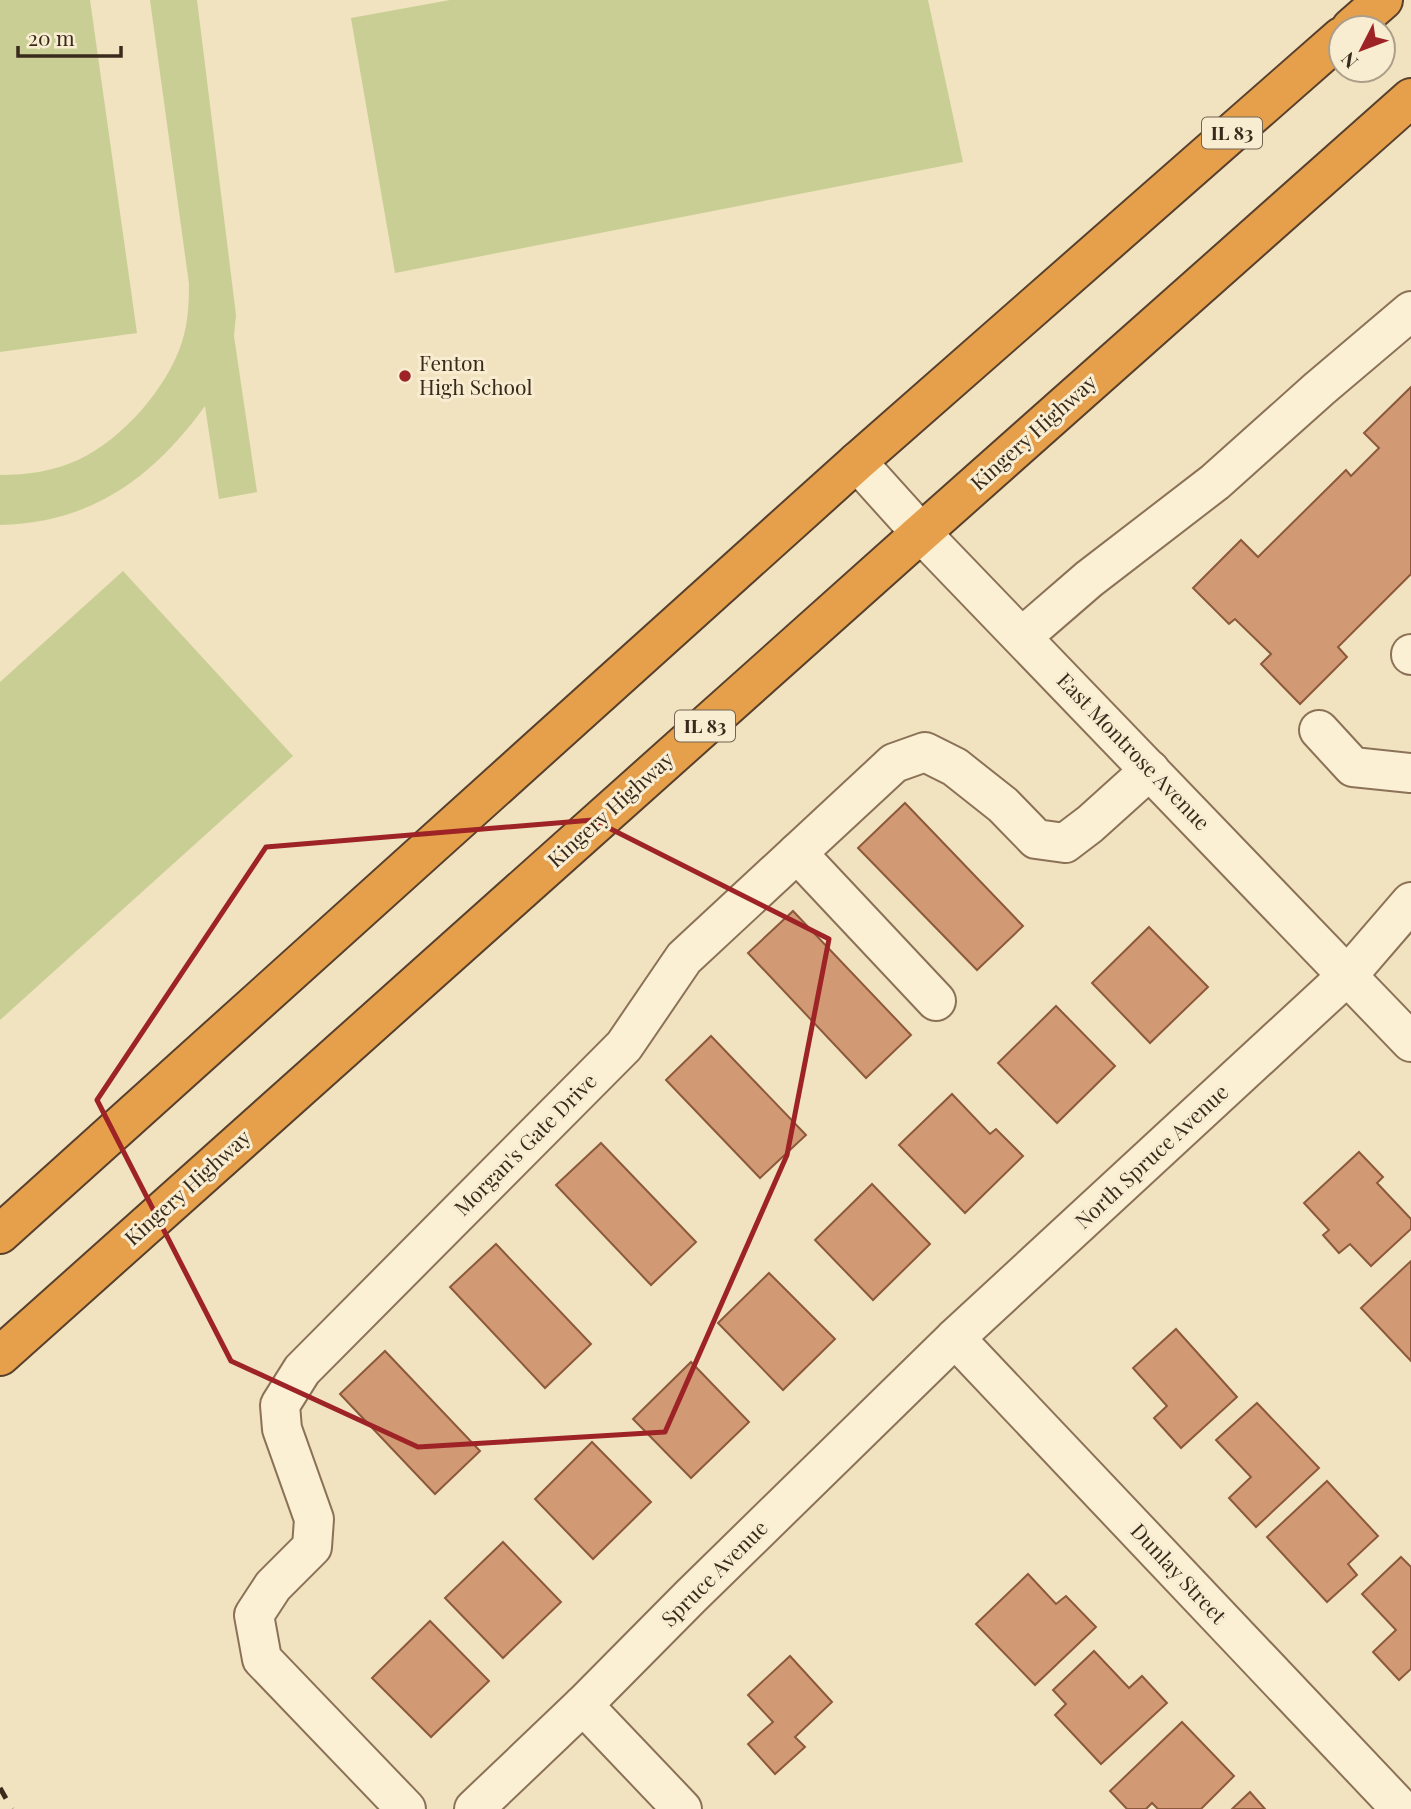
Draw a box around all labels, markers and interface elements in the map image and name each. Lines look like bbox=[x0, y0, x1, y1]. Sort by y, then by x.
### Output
scale bar bbox=[18, 14, 121, 58]
north arrow bbox=[1327, 14, 1397, 84]
text: 20 m bbox=[28, 23, 75, 51]
text: N bbox=[1334, 47, 1363, 75]
road number: IL 83 bbox=[1202, 118, 1262, 148]
place label: Fenton High School bbox=[419, 348, 532, 400]
street label: Kingery Highway bbox=[964, 367, 1102, 496]
marker: Fenton High School bbox=[397, 368, 413, 384]
street label: East Montrose Avenue bbox=[1052, 666, 1217, 835]
road number: IL 83 bbox=[675, 710, 735, 741]
street label: Kingery Highway bbox=[541, 744, 679, 873]
street label: Morgan's Gate Drive bbox=[447, 1066, 602, 1221]
street label: North Spruce Avenue bbox=[1068, 1077, 1233, 1234]
street label: Kingery Highway bbox=[118, 1122, 256, 1251]
street label: Spruce Avenue bbox=[654, 1513, 773, 1632]
street label: Dunlay Street bbox=[1126, 1516, 1234, 1629]

